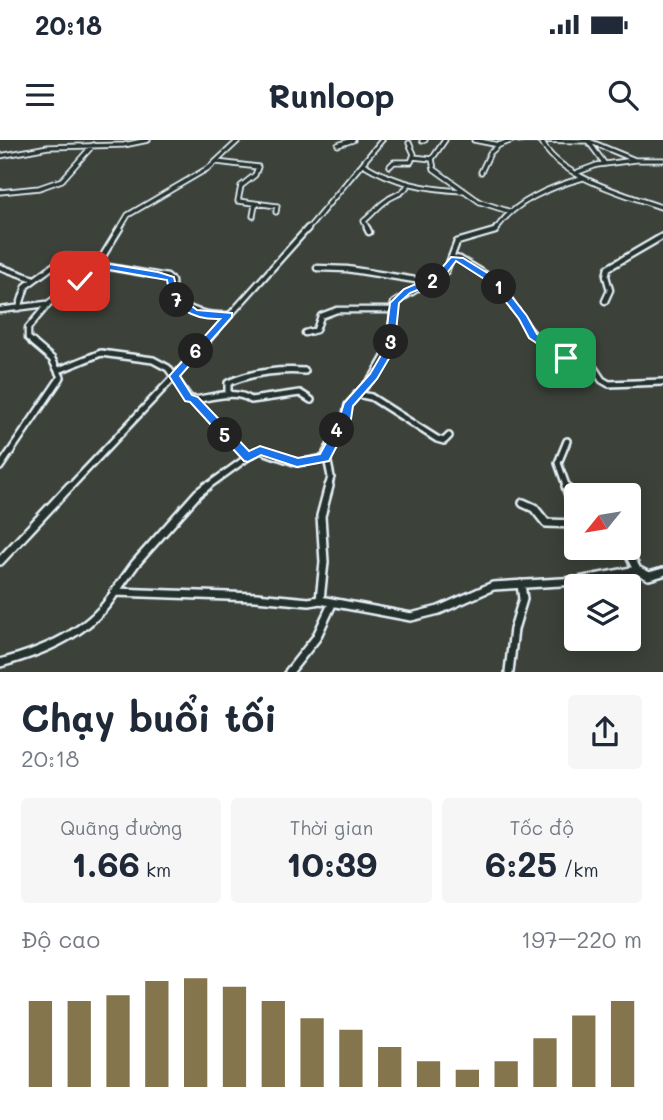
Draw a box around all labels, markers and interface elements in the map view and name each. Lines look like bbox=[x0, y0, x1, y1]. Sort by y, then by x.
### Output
text: 20:18 bbox=[35, 8, 102, 42]
text: Runloop bbox=[268, 74, 395, 116]
icon: menu bbox=[21, 76, 59, 114]
icon: search bbox=[604, 76, 642, 114]
pin bbox=[50, 251, 110, 311]
icon: check bbox=[61, 262, 99, 300]
pin: 2 bbox=[416, 264, 450, 298]
text: 2 bbox=[427, 268, 438, 293]
pin: 1 bbox=[482, 270, 516, 304]
text: 1 bbox=[494, 274, 503, 299]
pin: 7 bbox=[160, 282, 194, 318]
text: 7 bbox=[171, 287, 182, 312]
pin: 3 bbox=[374, 324, 408, 360]
pin bbox=[536, 328, 596, 388]
text: 3 bbox=[385, 329, 396, 354]
pin: 6 bbox=[178, 334, 214, 368]
text: 6 bbox=[190, 338, 201, 363]
icon: arrive bbox=[547, 339, 585, 377]
pin: 4 bbox=[320, 412, 354, 448]
text: 4 bbox=[330, 417, 343, 442]
pin: 5 bbox=[208, 418, 243, 452]
text: 5 bbox=[219, 422, 230, 447]
north arrow bbox=[564, 483, 640, 560]
map controls bbox=[564, 483, 641, 651]
button: layers bbox=[564, 574, 641, 651]
text: Chạy buổi tối bbox=[21, 692, 277, 742]
button: share bbox=[568, 695, 642, 769]
text: 20:18 bbox=[21, 743, 79, 773]
text: Quãng đường bbox=[60, 815, 182, 840]
text: Thời gian bbox=[290, 815, 373, 840]
text: Tốc độ bbox=[510, 815, 574, 840]
text: 1.66 bbox=[71, 840, 140, 886]
text: 10:39 bbox=[286, 840, 377, 886]
text: 6:25 bbox=[485, 840, 557, 886]
text: km bbox=[140, 857, 171, 882]
text: /km bbox=[557, 857, 599, 882]
text: Độ cao bbox=[21, 924, 100, 954]
text: 197–220 m bbox=[521, 924, 642, 954]

